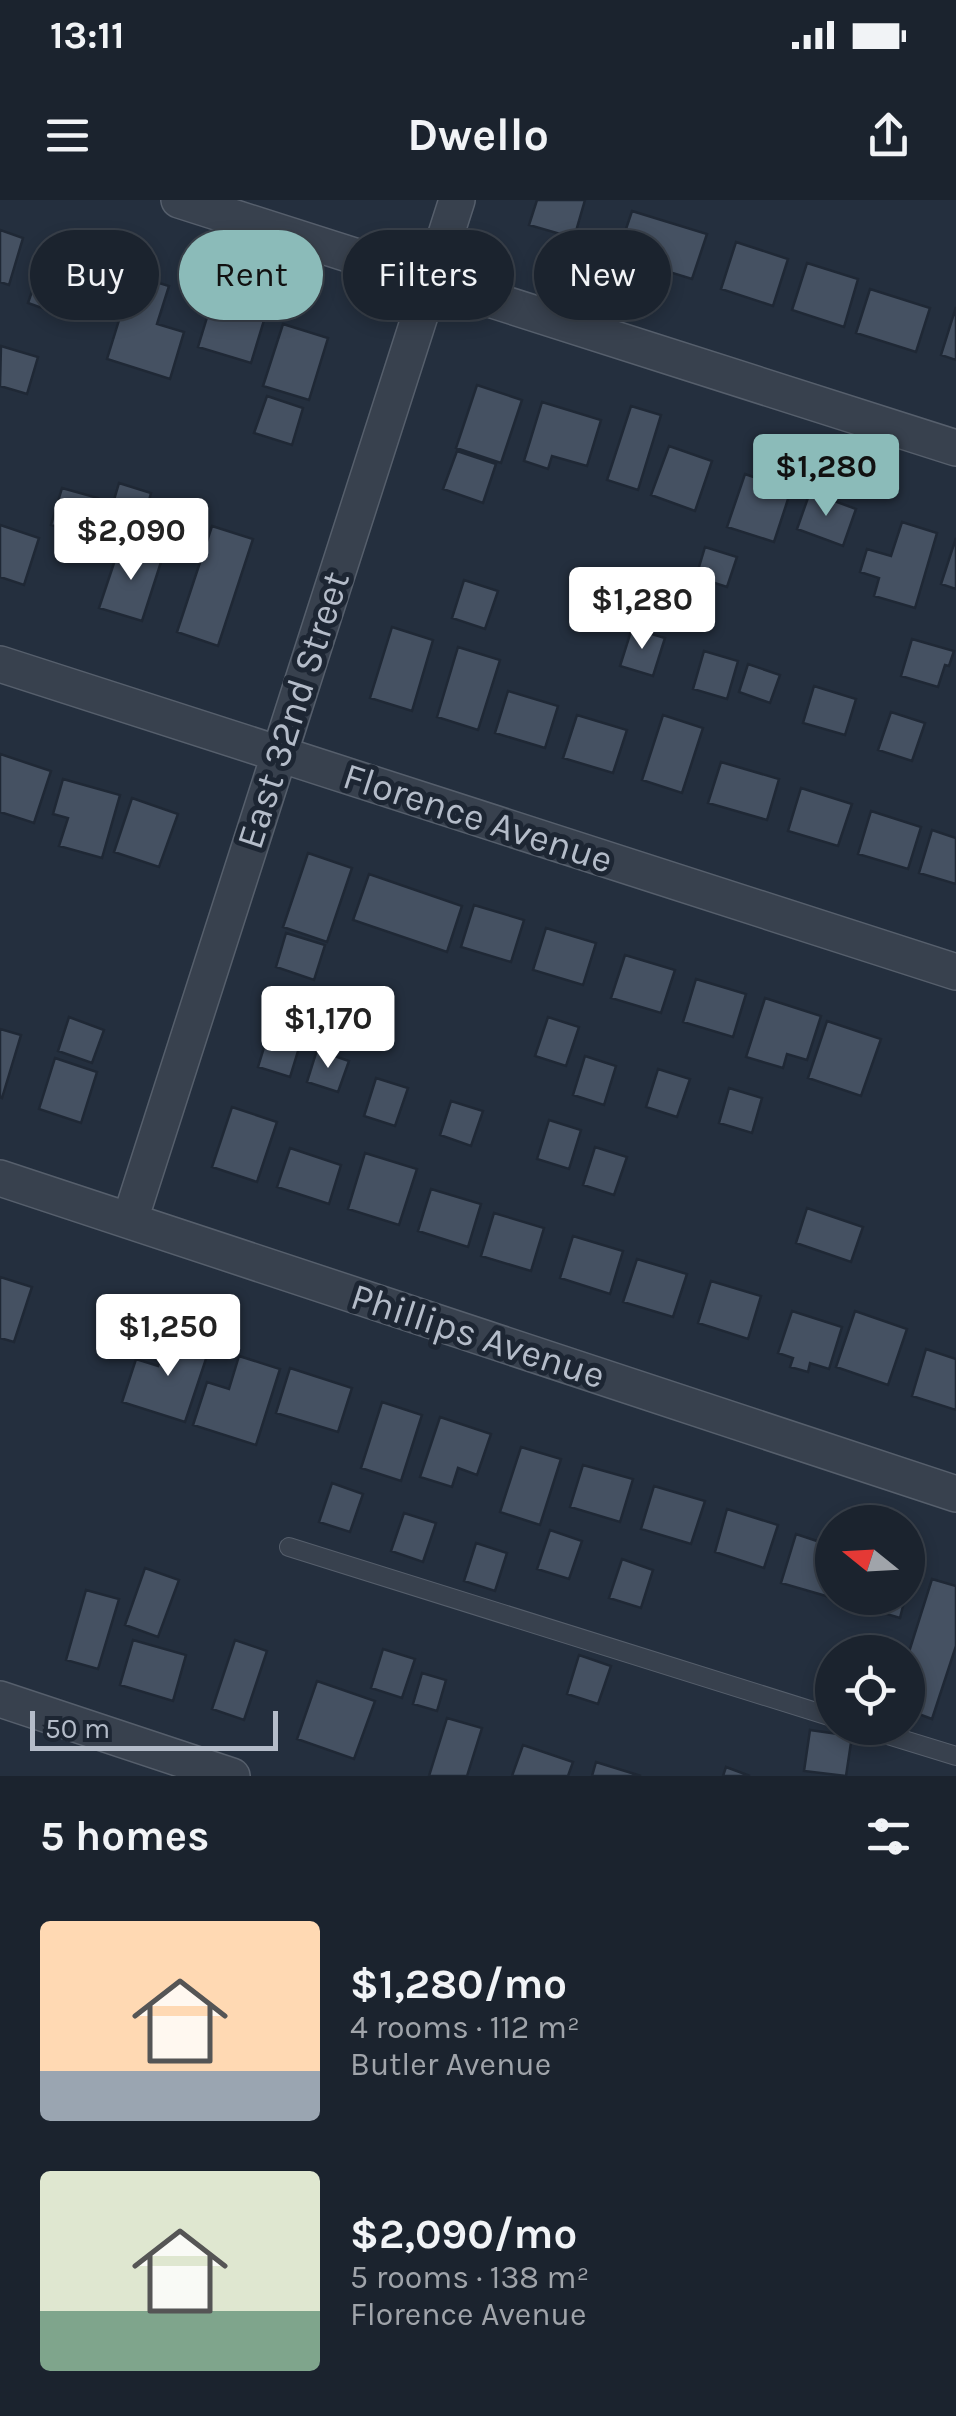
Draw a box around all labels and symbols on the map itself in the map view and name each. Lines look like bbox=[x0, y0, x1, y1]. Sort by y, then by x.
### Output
pin: $1,280 bbox=[745, 434, 907, 519]
pin: $2,090 bbox=[50, 498, 212, 583]
street label: East 32nd Street bbox=[227, 566, 359, 854]
pin: $1,280 bbox=[561, 567, 723, 652]
street label: Florence Avenue bbox=[338, 753, 618, 883]
pin: $1,170 bbox=[247, 986, 409, 1071]
street label: Phillips Avenue bbox=[345, 1274, 611, 1398]
pin: $1,250 bbox=[87, 1294, 249, 1379]
north arrow bbox=[815, 1505, 925, 1615]
scale bar bbox=[30, 1706, 278, 1750]

